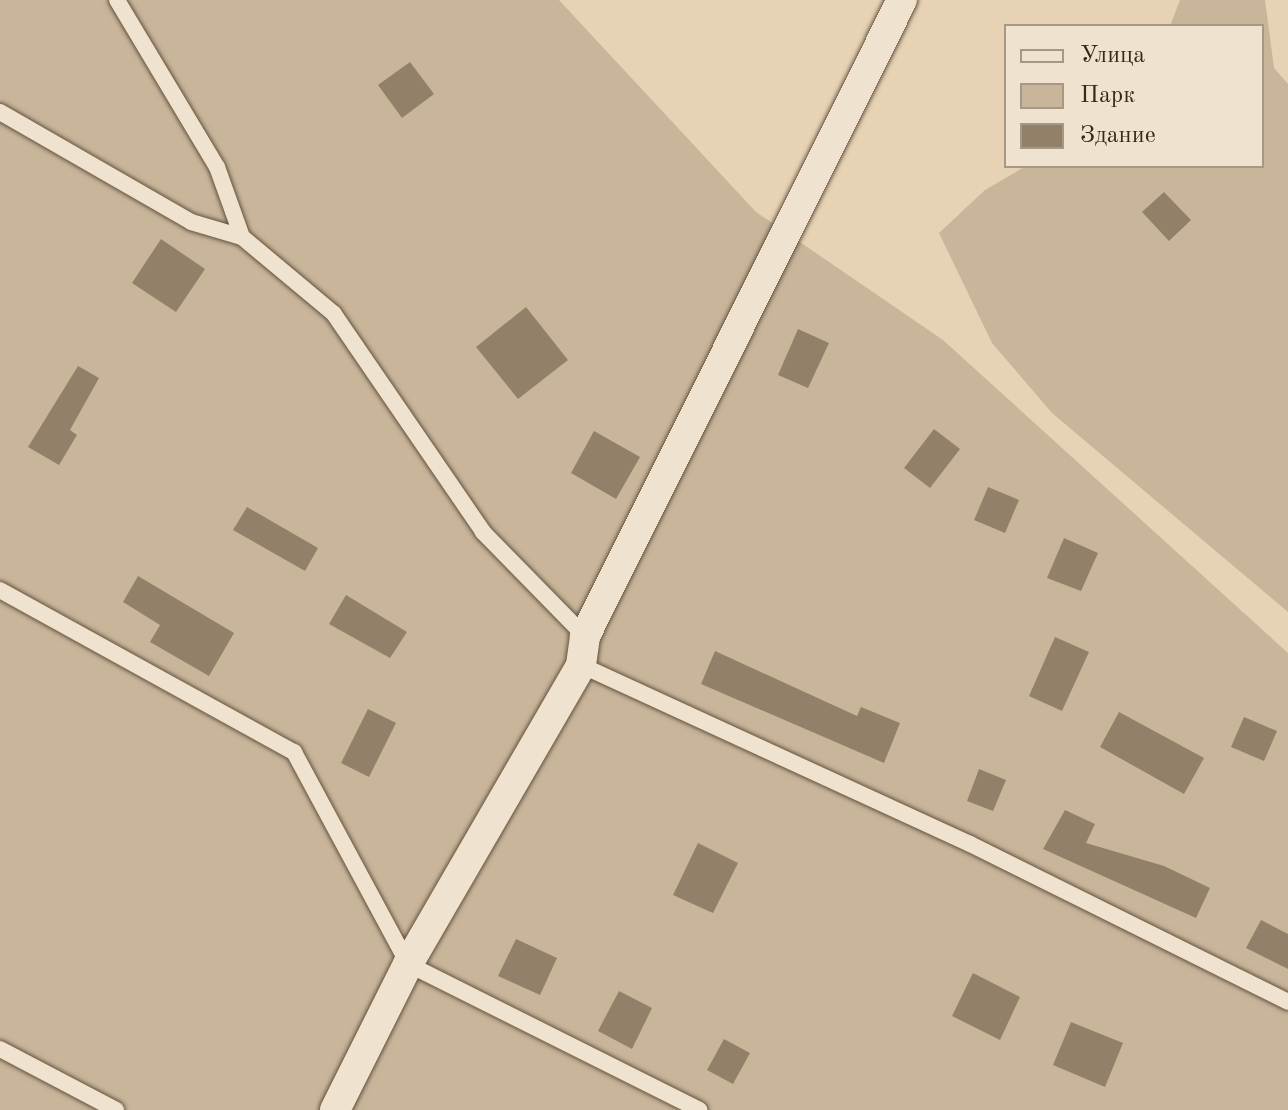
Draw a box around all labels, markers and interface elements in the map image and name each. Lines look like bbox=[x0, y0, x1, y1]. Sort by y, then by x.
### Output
legend bbox=[1004, 24, 1264, 168]
text: Улица bbox=[1080, 44, 1145, 68]
text: Парк bbox=[1080, 84, 1135, 108]
text: Здание bbox=[1080, 124, 1156, 148]

